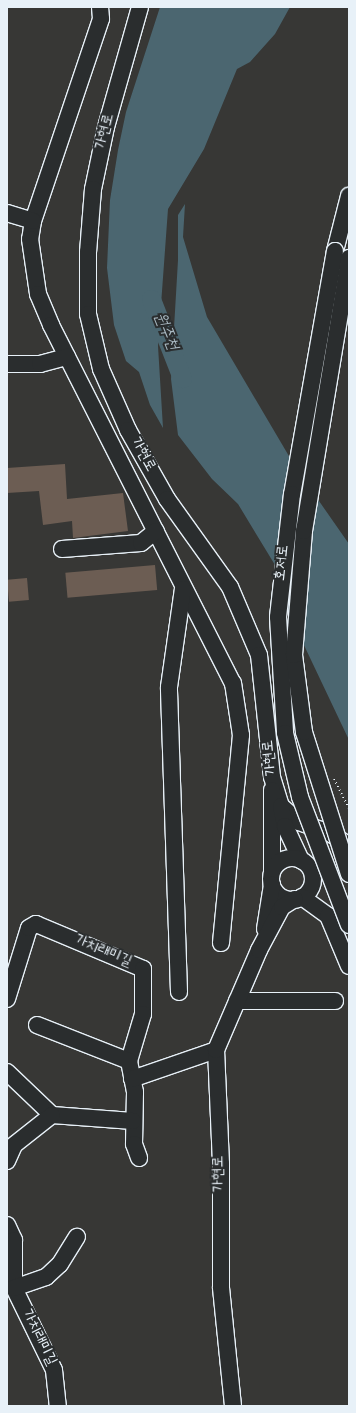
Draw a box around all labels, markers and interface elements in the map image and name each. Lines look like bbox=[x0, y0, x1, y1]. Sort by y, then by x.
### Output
street label: 가현로 bbox=[93, 112, 119, 152]
water label: 원주천 bbox=[148, 310, 180, 354]
street label: 가현로 bbox=[125, 435, 159, 475]
street label: 호저로 bbox=[272, 544, 294, 582]
street label: 가현로 bbox=[260, 739, 282, 777]
street label: 가치래미길 bbox=[72, 932, 134, 972]
street label: 가현로 bbox=[211, 1156, 229, 1192]
street label: 가치래미길 bbox=[17, 1307, 59, 1369]

